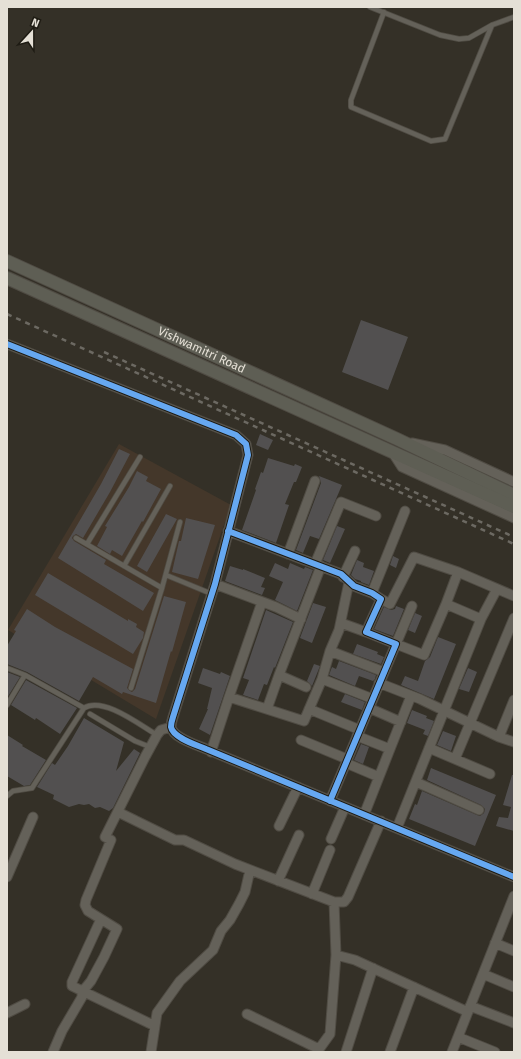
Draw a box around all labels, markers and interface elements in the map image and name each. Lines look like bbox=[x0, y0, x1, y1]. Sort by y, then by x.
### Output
north arrow bbox=[12, 12, 52, 52]
text: N bbox=[30, 16, 41, 31]
street label: Vishwamitri Road bbox=[156, 324, 248, 376]

